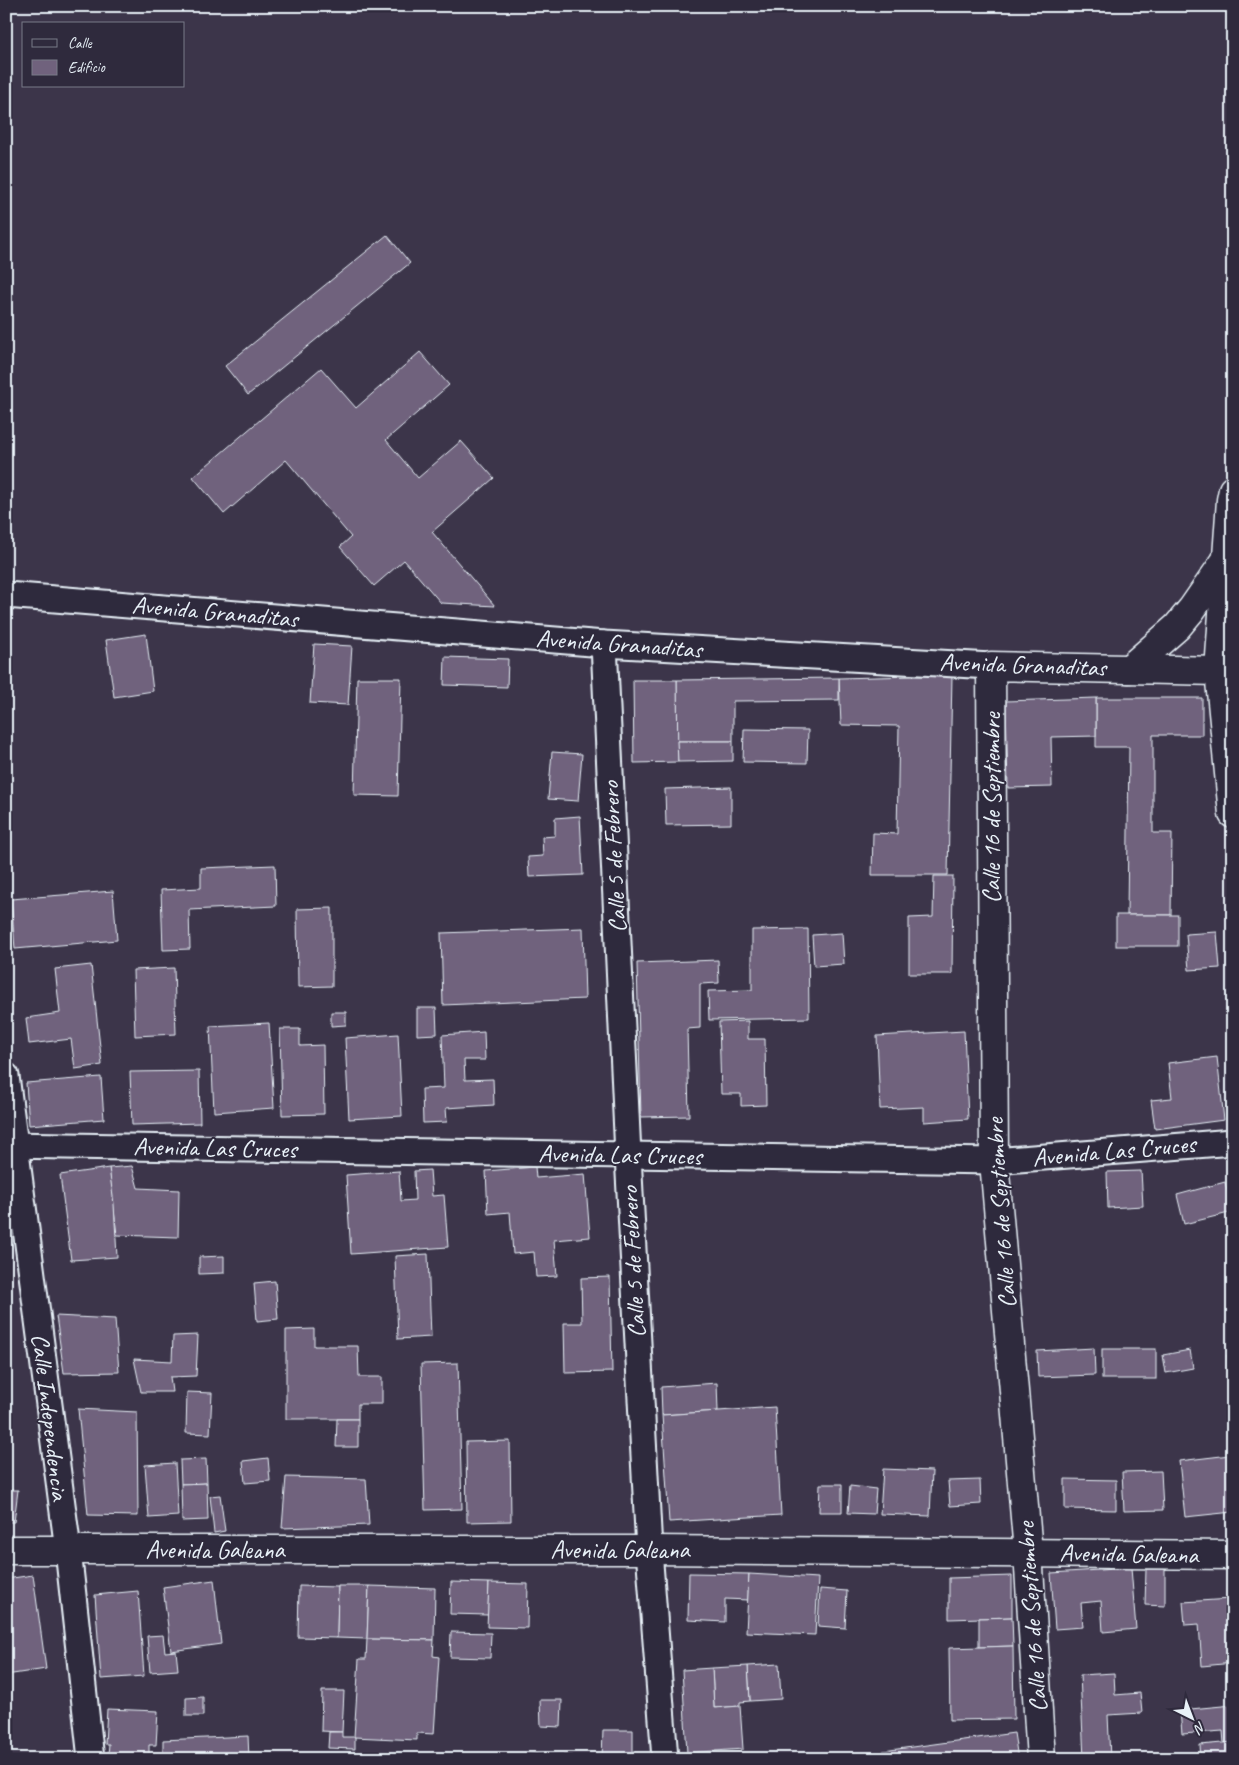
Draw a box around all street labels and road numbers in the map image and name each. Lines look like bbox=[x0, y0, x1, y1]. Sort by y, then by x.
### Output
street label: Avenida Granaditas bbox=[131, 589, 302, 635]
street label: Avenida Granaditas bbox=[535, 622, 706, 666]
street label: Avenida Granaditas bbox=[939, 646, 1109, 684]
street label: Calle 16 de Septiembre bbox=[976, 711, 1008, 903]
street label: Calle 5 de Febrero bbox=[594, 779, 634, 933]
street label: Calle 16 de Septiembre bbox=[978, 1115, 1024, 1309]
street label: Avenida Las Cruces bbox=[1031, 1128, 1199, 1174]
street label: Avenida Las Cruces bbox=[133, 1131, 299, 1165]
street label: Avenida Las Cruces bbox=[538, 1138, 704, 1172]
street label: Calle 5 de Febrero bbox=[613, 1184, 653, 1338]
street label: Calle Independencia bbox=[24, 1332, 76, 1504]
street label: Calle 16 de Septiembre bbox=[1009, 1519, 1055, 1713]
street label: Avenida Galeana bbox=[146, 1534, 286, 1566]
street label: Avenida Galeana bbox=[551, 1534, 691, 1566]
street label: Avenida Galeana bbox=[1059, 1537, 1201, 1571]

